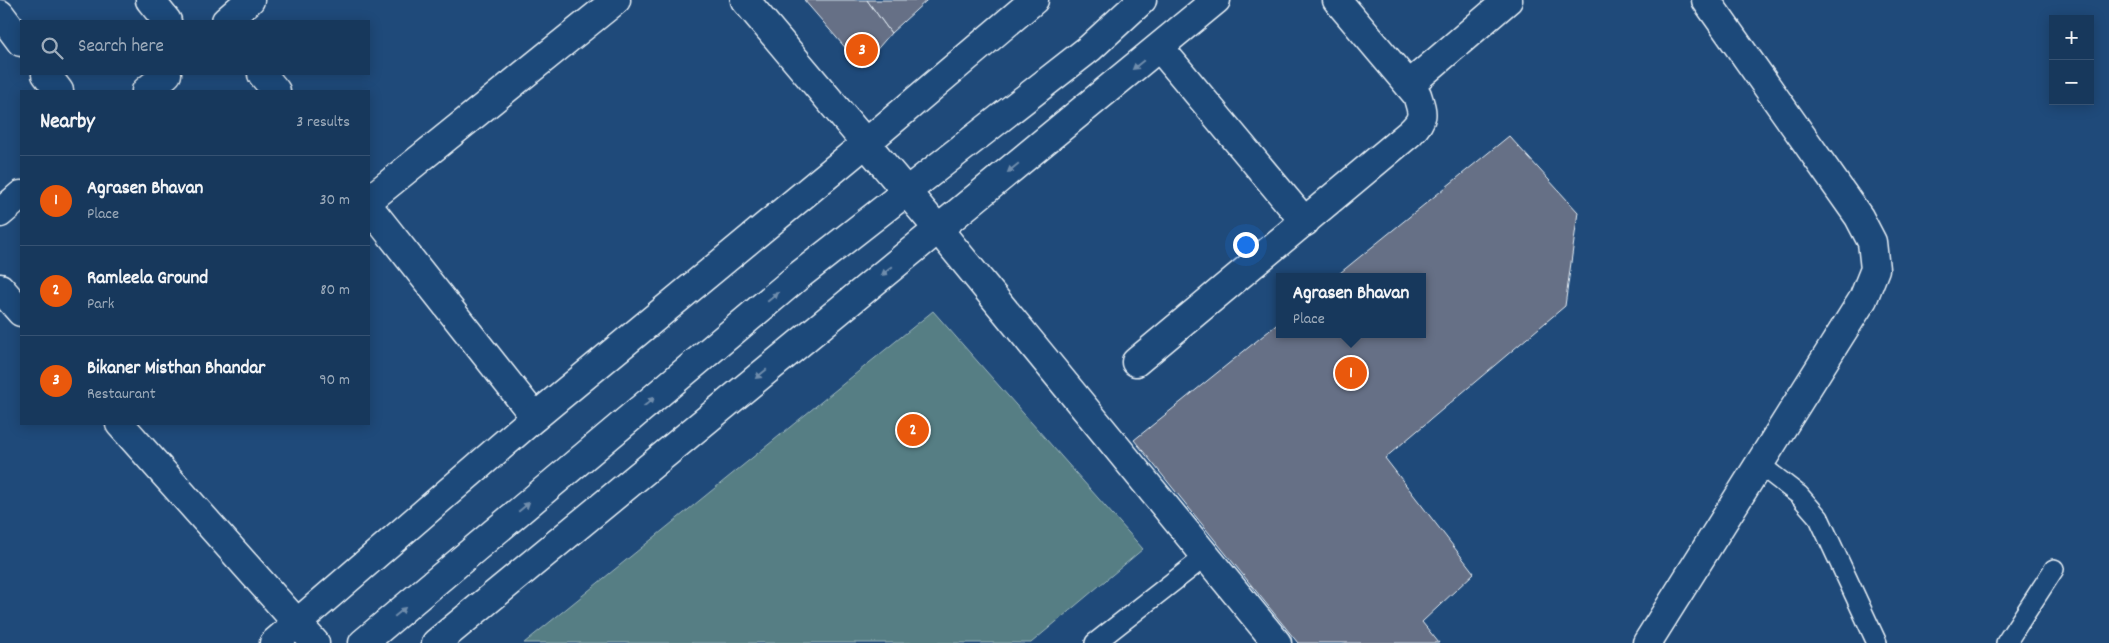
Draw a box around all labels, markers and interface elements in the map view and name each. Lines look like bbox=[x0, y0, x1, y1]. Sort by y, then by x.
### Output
map controls bbox=[2049, 15, 2094, 105]
button: + bbox=[2049, 15, 2094, 60]
search box bbox=[20, 20, 370, 75]
pin: 3 bbox=[846, 31, 878, 69]
icon: search bbox=[38, 34, 66, 62]
text: Search here bbox=[78, 34, 164, 61]
one-way arrow bbox=[1132, 60, 1145, 71]
button: − bbox=[2049, 60, 2094, 105]
text: Nearby bbox=[40, 108, 95, 138]
text: 3 results bbox=[296, 111, 350, 134]
one-way arrow bbox=[1006, 163, 1019, 174]
text: Agrasen Bhavan bbox=[87, 176, 203, 203]
text: 1 bbox=[54, 189, 58, 212]
text: 30 m bbox=[320, 189, 350, 212]
text: Place bbox=[87, 203, 119, 226]
your location bbox=[1233, 232, 1259, 258]
text: Ramleela Ground bbox=[87, 266, 208, 293]
one-way arrow bbox=[881, 266, 894, 277]
popup bbox=[1276, 273, 1426, 338]
text: 2 bbox=[53, 279, 60, 302]
text: 80 m bbox=[320, 279, 350, 302]
text: Agrasen Bhavan bbox=[1293, 281, 1409, 308]
one-way arrow bbox=[766, 292, 779, 303]
text: Park bbox=[87, 293, 114, 316]
text: Place bbox=[1293, 308, 1325, 331]
pin: 1 bbox=[1335, 354, 1367, 392]
text: Bikaner Misthan Bhandar bbox=[87, 356, 265, 383]
text: 3 bbox=[52, 369, 60, 392]
text: 90 m bbox=[319, 369, 350, 392]
one-way arrow bbox=[755, 369, 768, 380]
text: Restaurant bbox=[87, 383, 156, 406]
one-way arrow bbox=[642, 396, 654, 408]
pin: 2 bbox=[897, 411, 929, 449]
one-way arrow bbox=[518, 501, 531, 512]
one-way arrow bbox=[393, 606, 406, 617]

